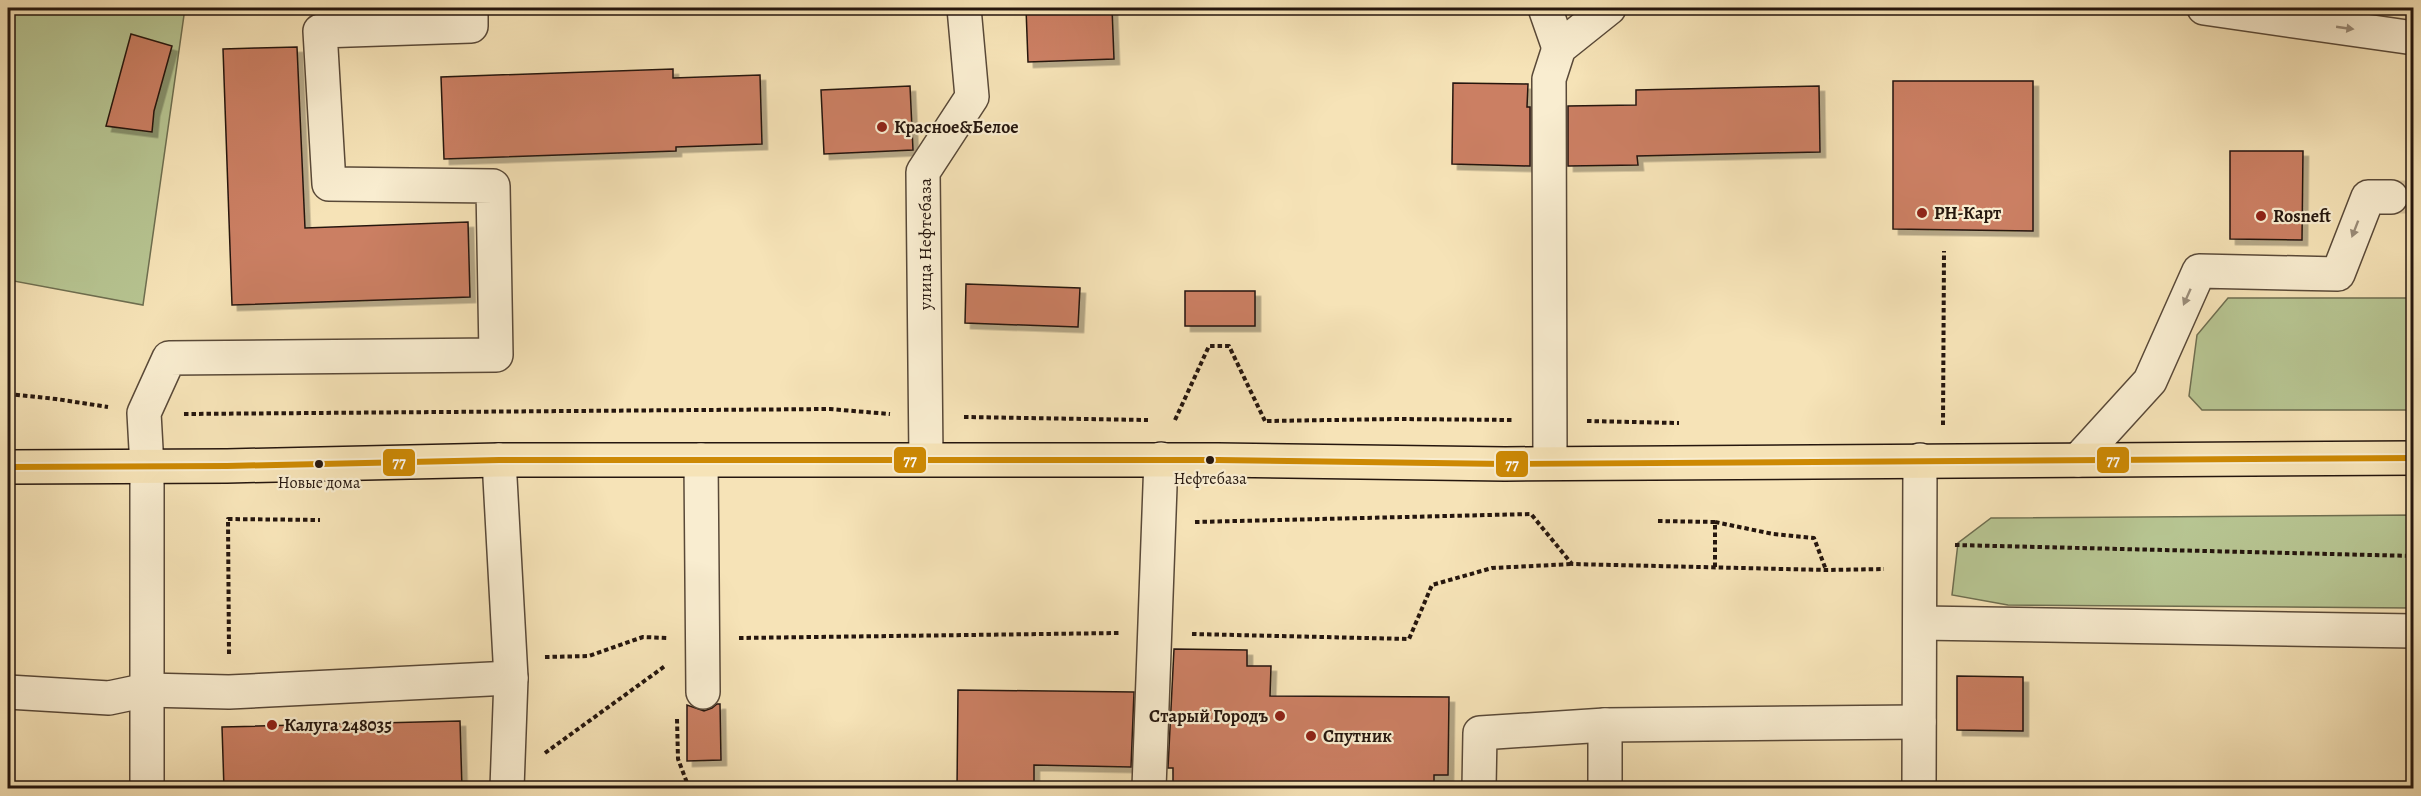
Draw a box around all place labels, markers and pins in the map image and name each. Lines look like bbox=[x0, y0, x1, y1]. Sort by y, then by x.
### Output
place label: Красное&Белое bbox=[894, 115, 1019, 139]
marker: Красное&Белое bbox=[875, 120, 889, 134]
place label: РН-Карт bbox=[1934, 201, 2001, 225]
place label: Rosneft bbox=[2273, 204, 2331, 228]
marker: РН-Карт bbox=[1915, 206, 1929, 220]
marker: Rosneft bbox=[2254, 209, 2268, 223]
marker: Нефтебаза bbox=[1204, 454, 1216, 466]
marker: Новые дома bbox=[313, 458, 325, 470]
place label: Нефтебаза bbox=[1173, 468, 1247, 490]
place label: Новые дома bbox=[278, 472, 361, 494]
place label: Старый Городъ bbox=[1149, 704, 1269, 728]
marker: Старый Городъ bbox=[1273, 709, 1287, 723]
place label: Калуга 248035 bbox=[284, 713, 392, 737]
marker: Калуга 248035 bbox=[265, 718, 279, 732]
place label: Спутник bbox=[1323, 724, 1392, 748]
marker: Спутник bbox=[1304, 729, 1318, 743]

